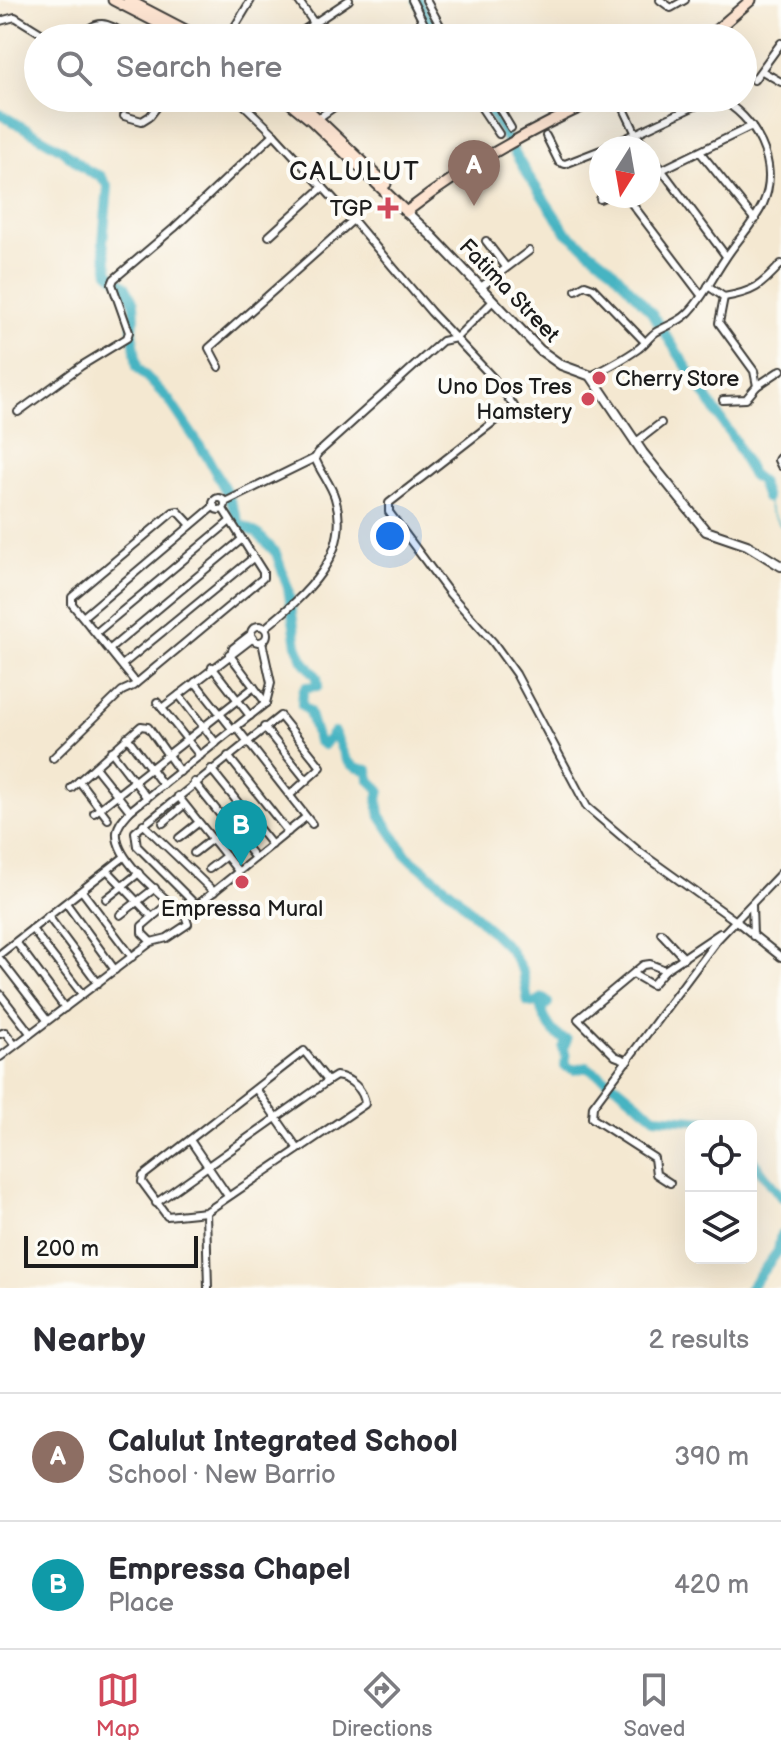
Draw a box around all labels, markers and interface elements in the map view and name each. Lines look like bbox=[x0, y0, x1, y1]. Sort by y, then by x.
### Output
search box bbox=[24, 24, 757, 112]
icon: search bbox=[52, 46, 96, 90]
text: Search here bbox=[116, 50, 282, 86]
north arrow bbox=[589, 136, 661, 208]
pin: A bbox=[448, 140, 500, 206]
district label: CALULUT bbox=[289, 157, 421, 188]
place label: TGP bbox=[330, 196, 372, 223]
marker: TGP bbox=[379, 199, 397, 217]
street label: Fatima Street bbox=[453, 234, 565, 349]
place label: Cherry Store bbox=[615, 366, 739, 393]
marker: Cherry Store bbox=[590, 369, 608, 387]
place label: Uno Dos Tres Hamstery bbox=[437, 374, 572, 426]
marker: Uno Dos Tres Hamstery bbox=[579, 390, 597, 408]
your location bbox=[370, 516, 410, 556]
pin: B bbox=[215, 800, 267, 866]
marker: Empressa Mural bbox=[233, 873, 251, 891]
place label: Empressa Mural bbox=[161, 896, 323, 923]
map controls bbox=[685, 1120, 757, 1264]
button: locate bbox=[685, 1120, 757, 1192]
button: layers bbox=[685, 1192, 757, 1264]
scale bar bbox=[24, 1232, 198, 1268]
text: 200 m bbox=[36, 1236, 99, 1263]
text: Nearby bbox=[32, 1320, 146, 1361]
text: 2 results bbox=[649, 1325, 749, 1356]
text: Calulut Integrated School bbox=[108, 1424, 458, 1460]
text: A bbox=[50, 1442, 66, 1473]
text: 390 m bbox=[674, 1442, 749, 1473]
text: School · New Barrio bbox=[108, 1460, 336, 1491]
text: Empressa Chapel bbox=[108, 1552, 351, 1588]
text: B bbox=[49, 1570, 67, 1601]
text: 420 m bbox=[674, 1570, 749, 1601]
text: Place bbox=[108, 1588, 174, 1619]
tab: Map bbox=[96, 1668, 140, 1743]
tab: Directions bbox=[331, 1668, 432, 1743]
tab: Saved bbox=[624, 1668, 685, 1743]

